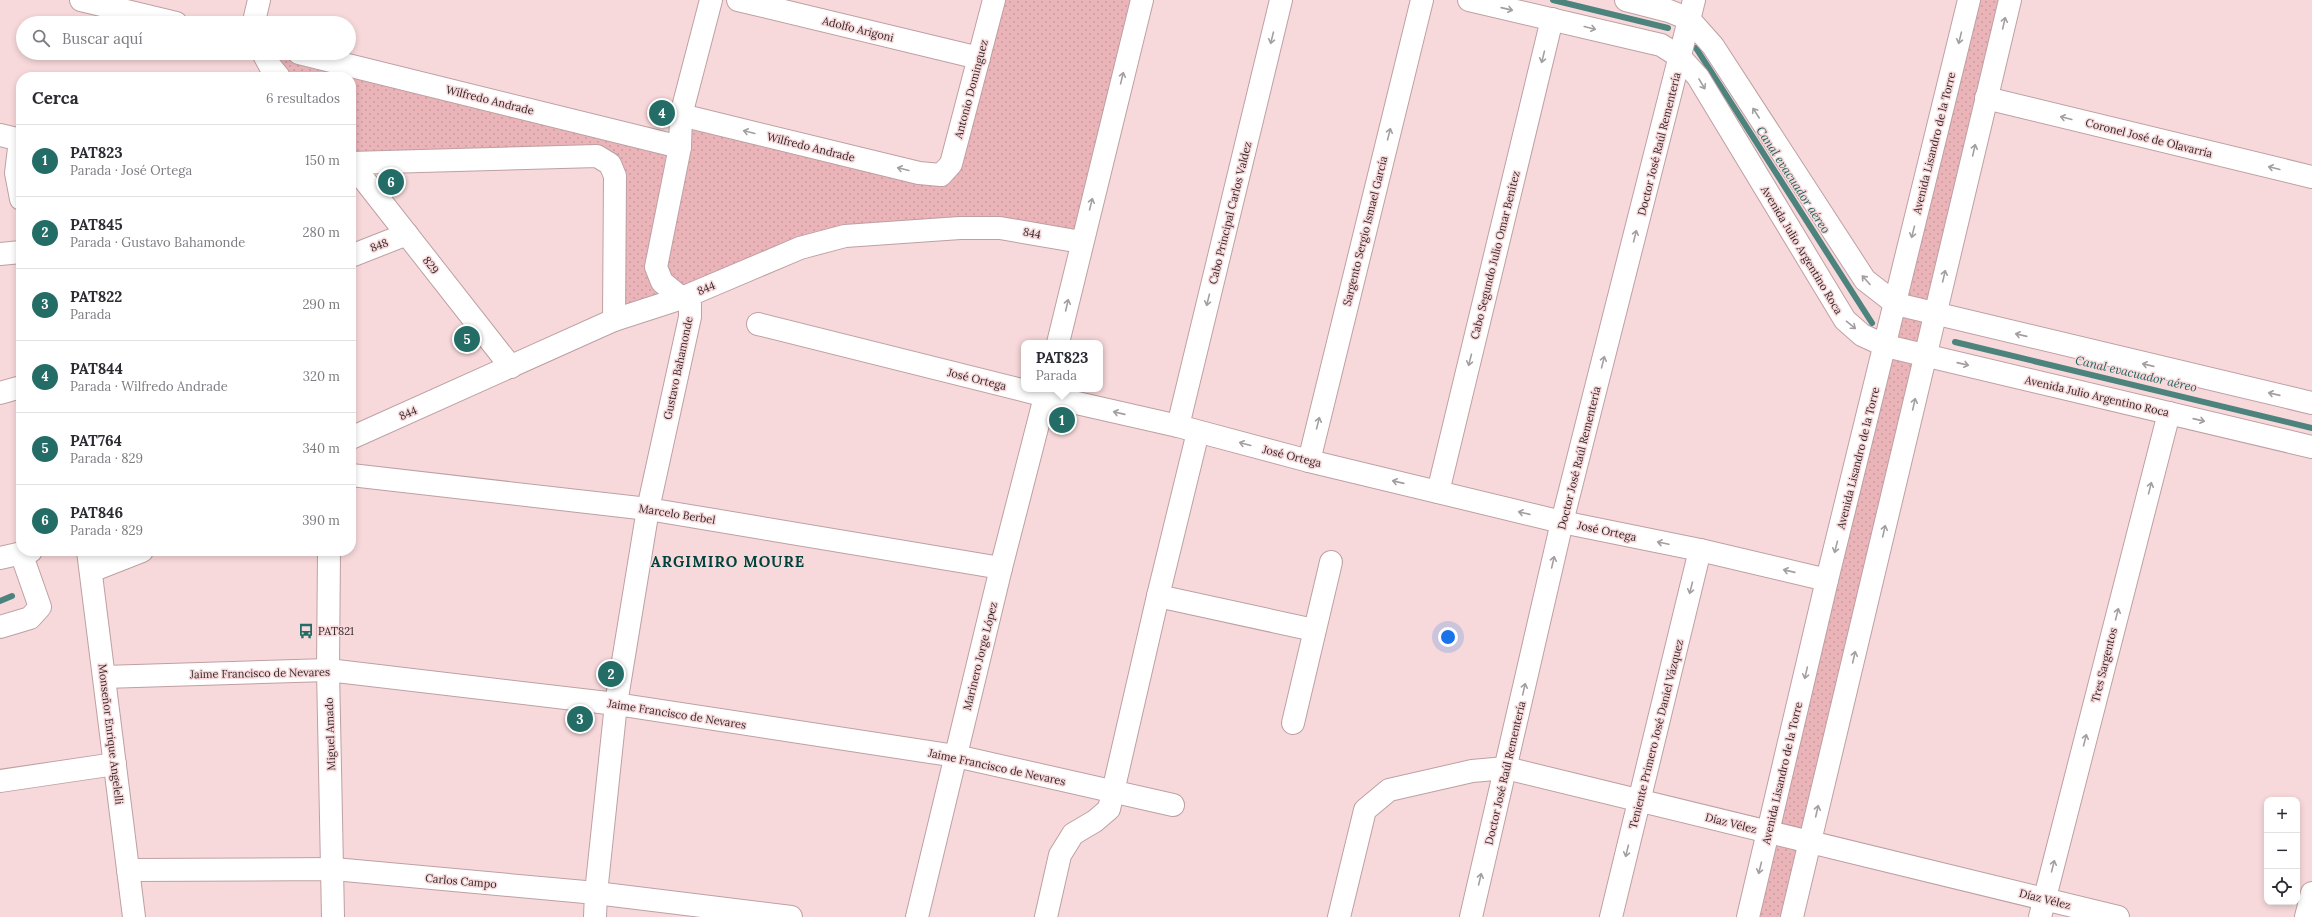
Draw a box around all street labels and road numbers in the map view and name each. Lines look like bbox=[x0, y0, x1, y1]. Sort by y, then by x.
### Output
street label: Adolfo Arigoni bbox=[820, 13, 895, 45]
street label: Antonio Dominguez bbox=[951, 38, 991, 141]
street label: Doctor José Raúl Rementería bbox=[1634, 71, 1684, 217]
street label: Avenida Lisandro de la Torre bbox=[1909, 71, 1958, 216]
street label: Wilfredo Andrade bbox=[445, 82, 535, 118]
street label: Coronel José de Olavarría bbox=[2084, 115, 2214, 161]
street label: Wilfredo Andrade bbox=[766, 129, 856, 165]
street label: Cabo Principal Carlos Valdez bbox=[1205, 140, 1255, 286]
street label: Sargento Sergio Ismael García bbox=[1340, 154, 1390, 307]
street label: Cabo Segundo Julio Omar Benítez bbox=[1467, 169, 1523, 341]
street label: Avenida Julio Argentino Roca bbox=[1758, 182, 1846, 317]
street label: 844 bbox=[1022, 225, 1042, 241]
street label: 848 bbox=[368, 235, 390, 255]
street label: 829 bbox=[420, 253, 442, 277]
street label: 844 bbox=[695, 278, 717, 298]
street label: Gustavo Bahamonde bbox=[660, 315, 696, 421]
street label: José Ortega bbox=[945, 365, 1008, 393]
street label: Avenida Julio Argentino Roca bbox=[2023, 372, 2171, 419]
street label: Doctor José Raúl Rementería bbox=[1554, 385, 1604, 531]
street label: Avenida Lisandro de la Torre bbox=[1833, 386, 1882, 531]
street label: 844 bbox=[397, 403, 419, 423]
street label: José Ortega bbox=[1260, 442, 1323, 470]
street label: Marcelo Berbel bbox=[638, 501, 716, 527]
street label: José Ortega bbox=[1575, 518, 1638, 544]
street label: Marinero Jorge López bbox=[960, 600, 1000, 712]
street label: Tres Sargentos bbox=[2088, 626, 2120, 704]
street label: Teniente Primero José Daniel Vázquez bbox=[1626, 637, 1686, 830]
street label: Monseñor Enrique Angelelli bbox=[95, 663, 127, 805]
street label: Jaime Francisco de Nevares bbox=[189, 665, 330, 681]
street label: Jaime Francisco de Nevares bbox=[606, 696, 747, 732]
street label: Miguel Amado bbox=[322, 697, 338, 771]
street label: Doctor José Raúl Rementería bbox=[1482, 699, 1528, 846]
street label: Avenida Lisandro de la Torre bbox=[1759, 700, 1805, 847]
street label: Jaime Francisco de Nevares bbox=[926, 745, 1067, 788]
street label: Díaz Vélez bbox=[1704, 810, 1759, 836]
street label: Carlos Campo bbox=[425, 871, 497, 891]
street label: Díaz Vélez bbox=[2018, 886, 2073, 912]

